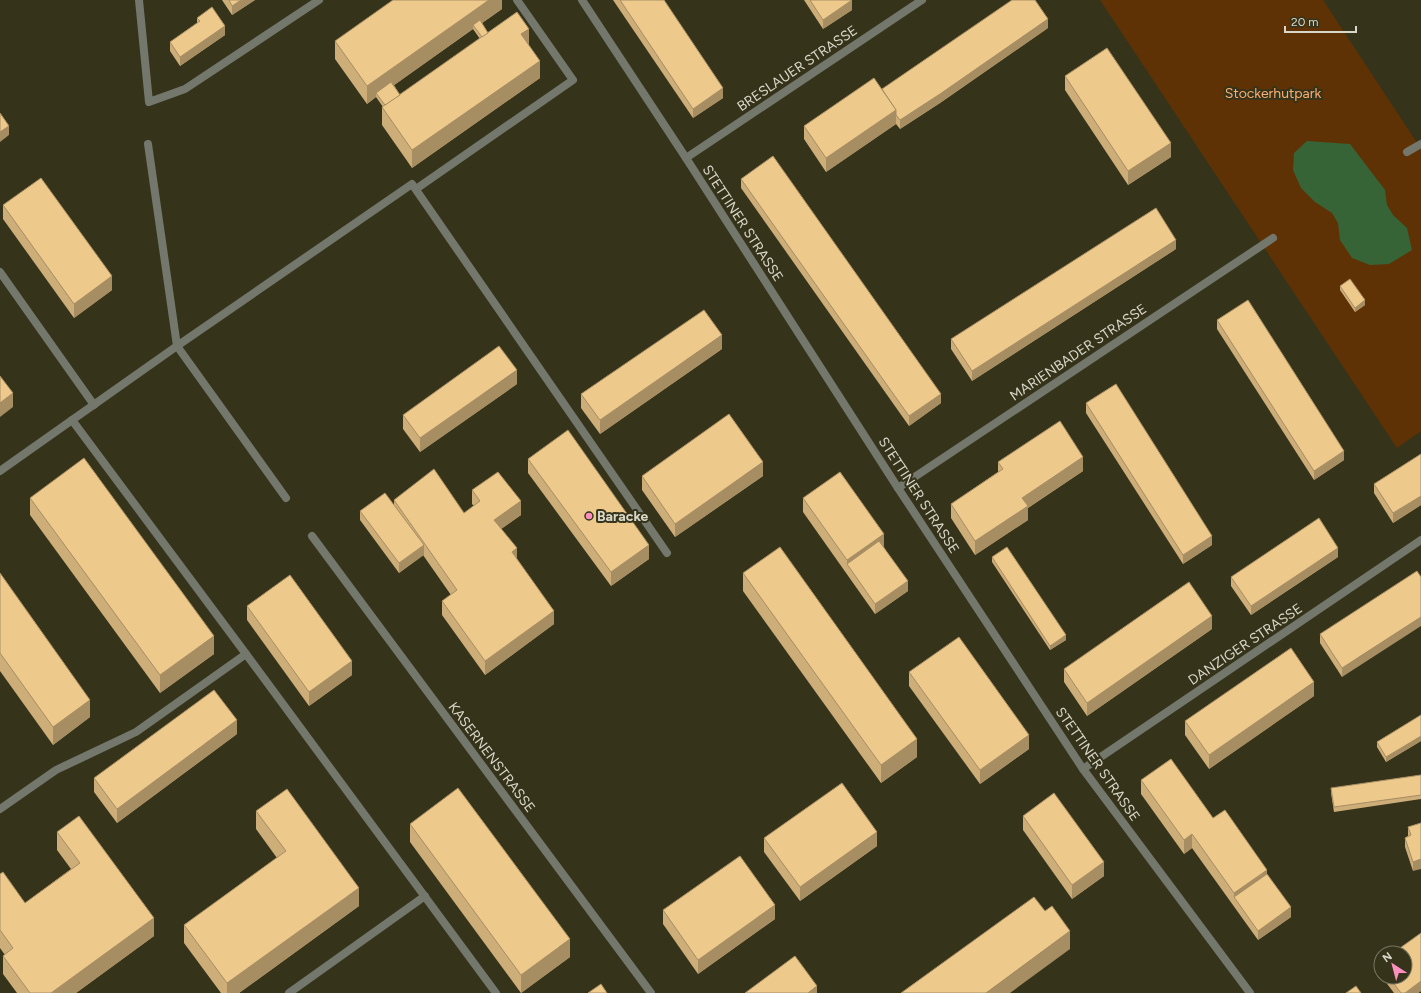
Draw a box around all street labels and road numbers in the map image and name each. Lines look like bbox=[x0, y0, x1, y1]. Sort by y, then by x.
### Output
street label: BRESLAUER STRASSE bbox=[734, 22, 861, 115]
street label: STETTINER STRASSE bbox=[699, 162, 787, 285]
street label: MARIENBADER STRASSE bbox=[1007, 300, 1150, 405]
street label: STETTINER STRASSE bbox=[875, 434, 963, 557]
street label: DANZIGER STRASSE bbox=[1185, 600, 1306, 689]
street label: KASERNENSTRASSE bbox=[445, 699, 539, 816]
street label: STETTINER STRASSE bbox=[1052, 704, 1143, 825]

